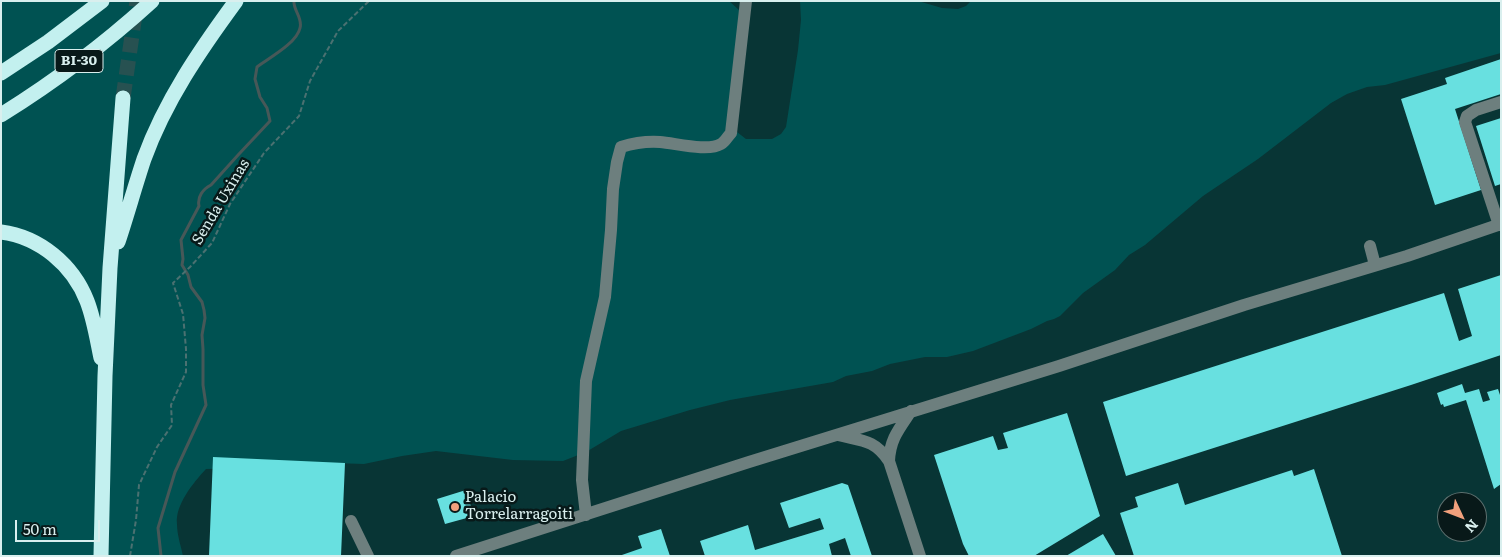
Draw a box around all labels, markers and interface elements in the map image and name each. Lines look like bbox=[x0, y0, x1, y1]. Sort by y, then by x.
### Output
road number: BI-30 bbox=[55, 49, 103, 72]
street label: Senda Uxinas bbox=[188, 156, 254, 248]
place label: Palacio Torrelarragoiti bbox=[465, 489, 573, 524]
north arrow bbox=[1437, 492, 1487, 542]
marker: Palacio Torrelarragoiti bbox=[449, 501, 461, 513]
scale bar bbox=[18, 510, 102, 542]
text: N bbox=[1461, 515, 1484, 538]
text: 50 m bbox=[23, 517, 57, 540]

